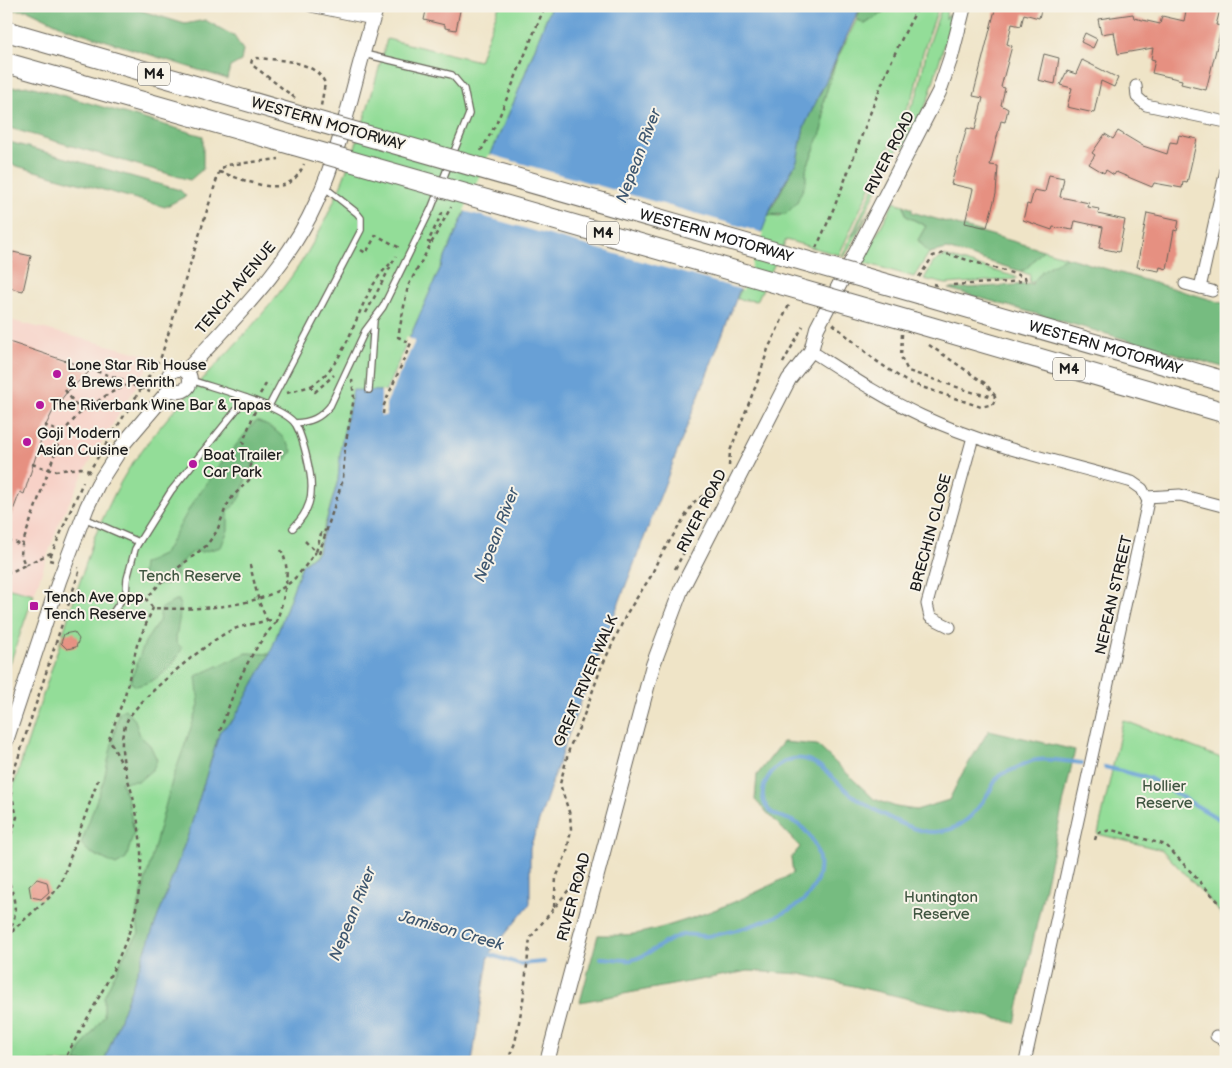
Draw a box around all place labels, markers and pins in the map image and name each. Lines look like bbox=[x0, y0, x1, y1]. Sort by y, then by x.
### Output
place label: Lone Star Rib House & Brews Penrith bbox=[67, 356, 207, 392]
marker: Lone Star Rib House & Brews Penrith bbox=[51, 368, 63, 380]
place label: The Riverbank Wine Bar & Tapas bbox=[50, 396, 272, 415]
marker: The Riverbank Wine Bar & Tapas bbox=[34, 399, 46, 411]
place label: Goji Modern Asian Cuisine bbox=[37, 424, 128, 460]
marker: Goji Modern Asian Cuisine bbox=[21, 436, 33, 448]
place label: Boat Trailer Car Park bbox=[203, 446, 282, 482]
marker: Boat Trailer Car Park bbox=[187, 458, 199, 470]
place label: Tench Ave opp Tench Reserve bbox=[44, 588, 146, 624]
marker: Tench Ave opp Tench Reserve bbox=[28, 600, 40, 612]

